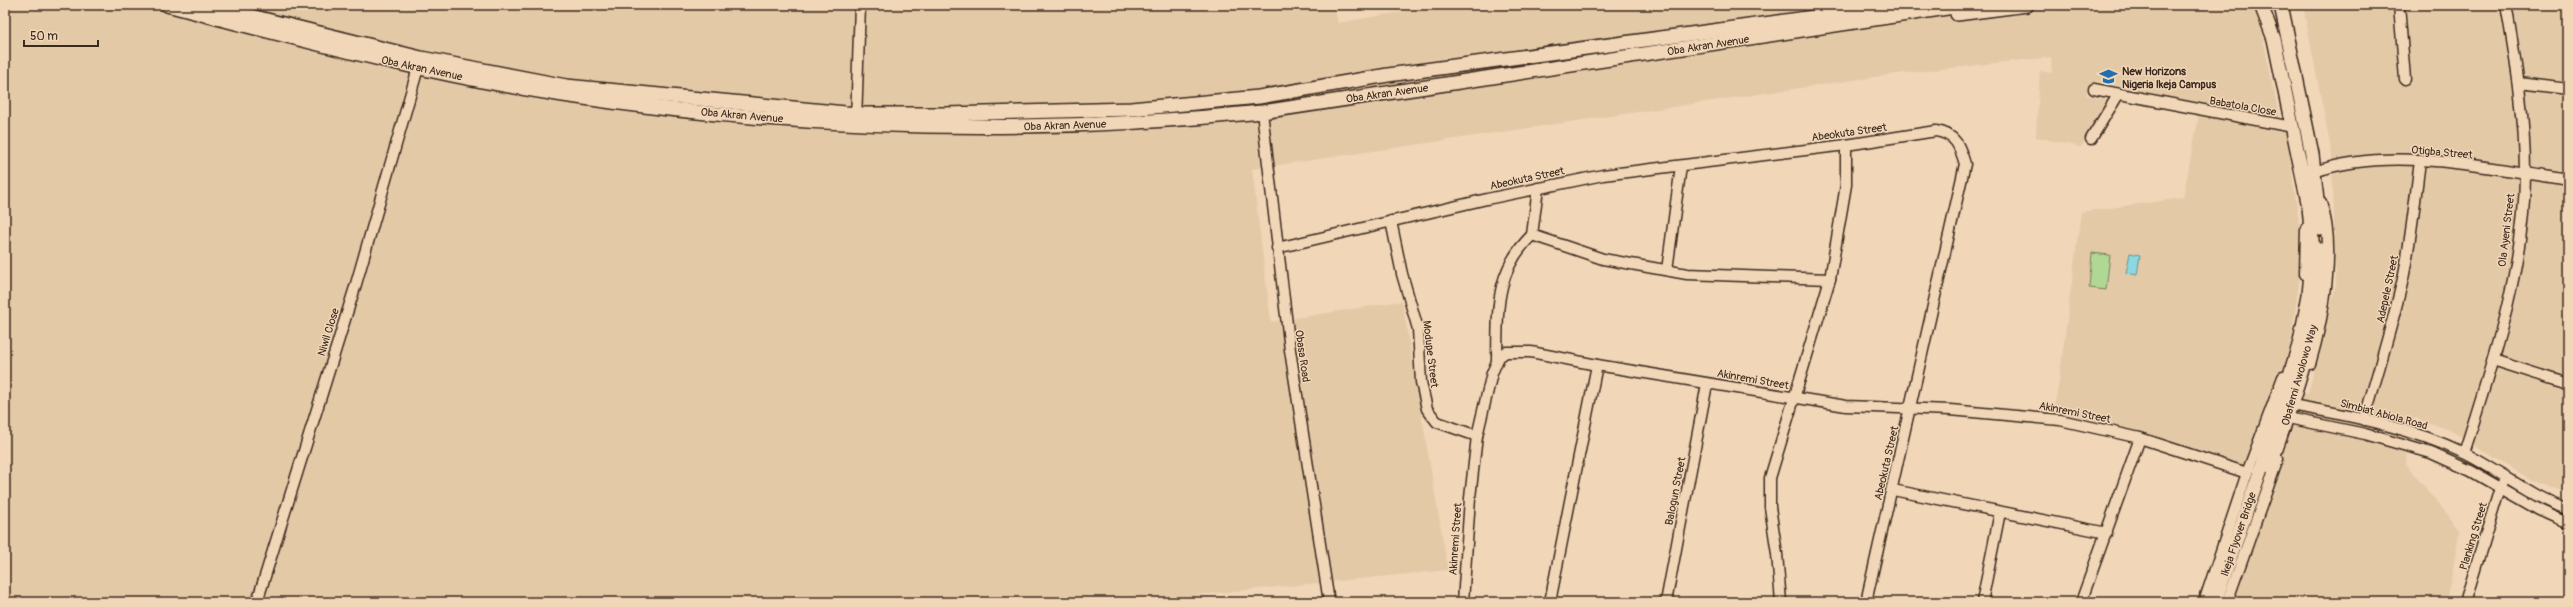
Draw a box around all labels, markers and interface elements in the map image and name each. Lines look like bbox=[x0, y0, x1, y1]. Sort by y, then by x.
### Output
scale bar bbox=[24, 22, 98, 48]
text: 50 m bbox=[30, 29, 58, 44]
street label: Oba Akran Avenue bbox=[1666, 33, 1751, 58]
street label: Oba Akran Avenue bbox=[380, 54, 464, 84]
place label: New Horizons Nigeria Ikeja Campus bbox=[2122, 65, 2216, 91]
school or university icon: New Horizons Nigeria Ikeja Campus bbox=[2099, 67, 2119, 87]
street label: Oba Akran Avenue bbox=[1345, 81, 1430, 106]
street label: Babatola Close bbox=[2208, 94, 2278, 119]
street label: Oba Akran Avenue bbox=[700, 105, 784, 126]
street label: Oba Akran Avenue bbox=[1023, 118, 1107, 133]
street label: Abeokuta Street bbox=[1811, 121, 1888, 144]
street label: Otigba Street bbox=[2411, 143, 2474, 162]
street label: Abeokuta Street bbox=[1489, 164, 1566, 193]
street label: Ola Ayeni Street bbox=[2496, 192, 2518, 268]
street label: Adepele Street bbox=[2374, 253, 2401, 324]
street label: Niwil Close bbox=[315, 306, 342, 358]
street label: Modupe Street bbox=[1420, 320, 1441, 389]
street label: Obafemi Awolowo Way bbox=[2279, 323, 2320, 427]
street label: Obasa Road bbox=[1292, 329, 1313, 383]
street label: Akinremi Street bbox=[1716, 367, 1790, 392]
street label: Simbiat Abiola Road bbox=[2339, 397, 2429, 432]
street label: Akinremi Street bbox=[2038, 399, 2112, 426]
street label: Abeokuta Street bbox=[1872, 424, 1901, 501]
street label: Balogun Street bbox=[1662, 455, 1689, 526]
street label: Ikeja Flyover Bridge bbox=[2218, 490, 2259, 578]
street label: Planking Street bbox=[2457, 500, 2490, 572]
street label: Akinremi Street bbox=[1446, 502, 1465, 576]

